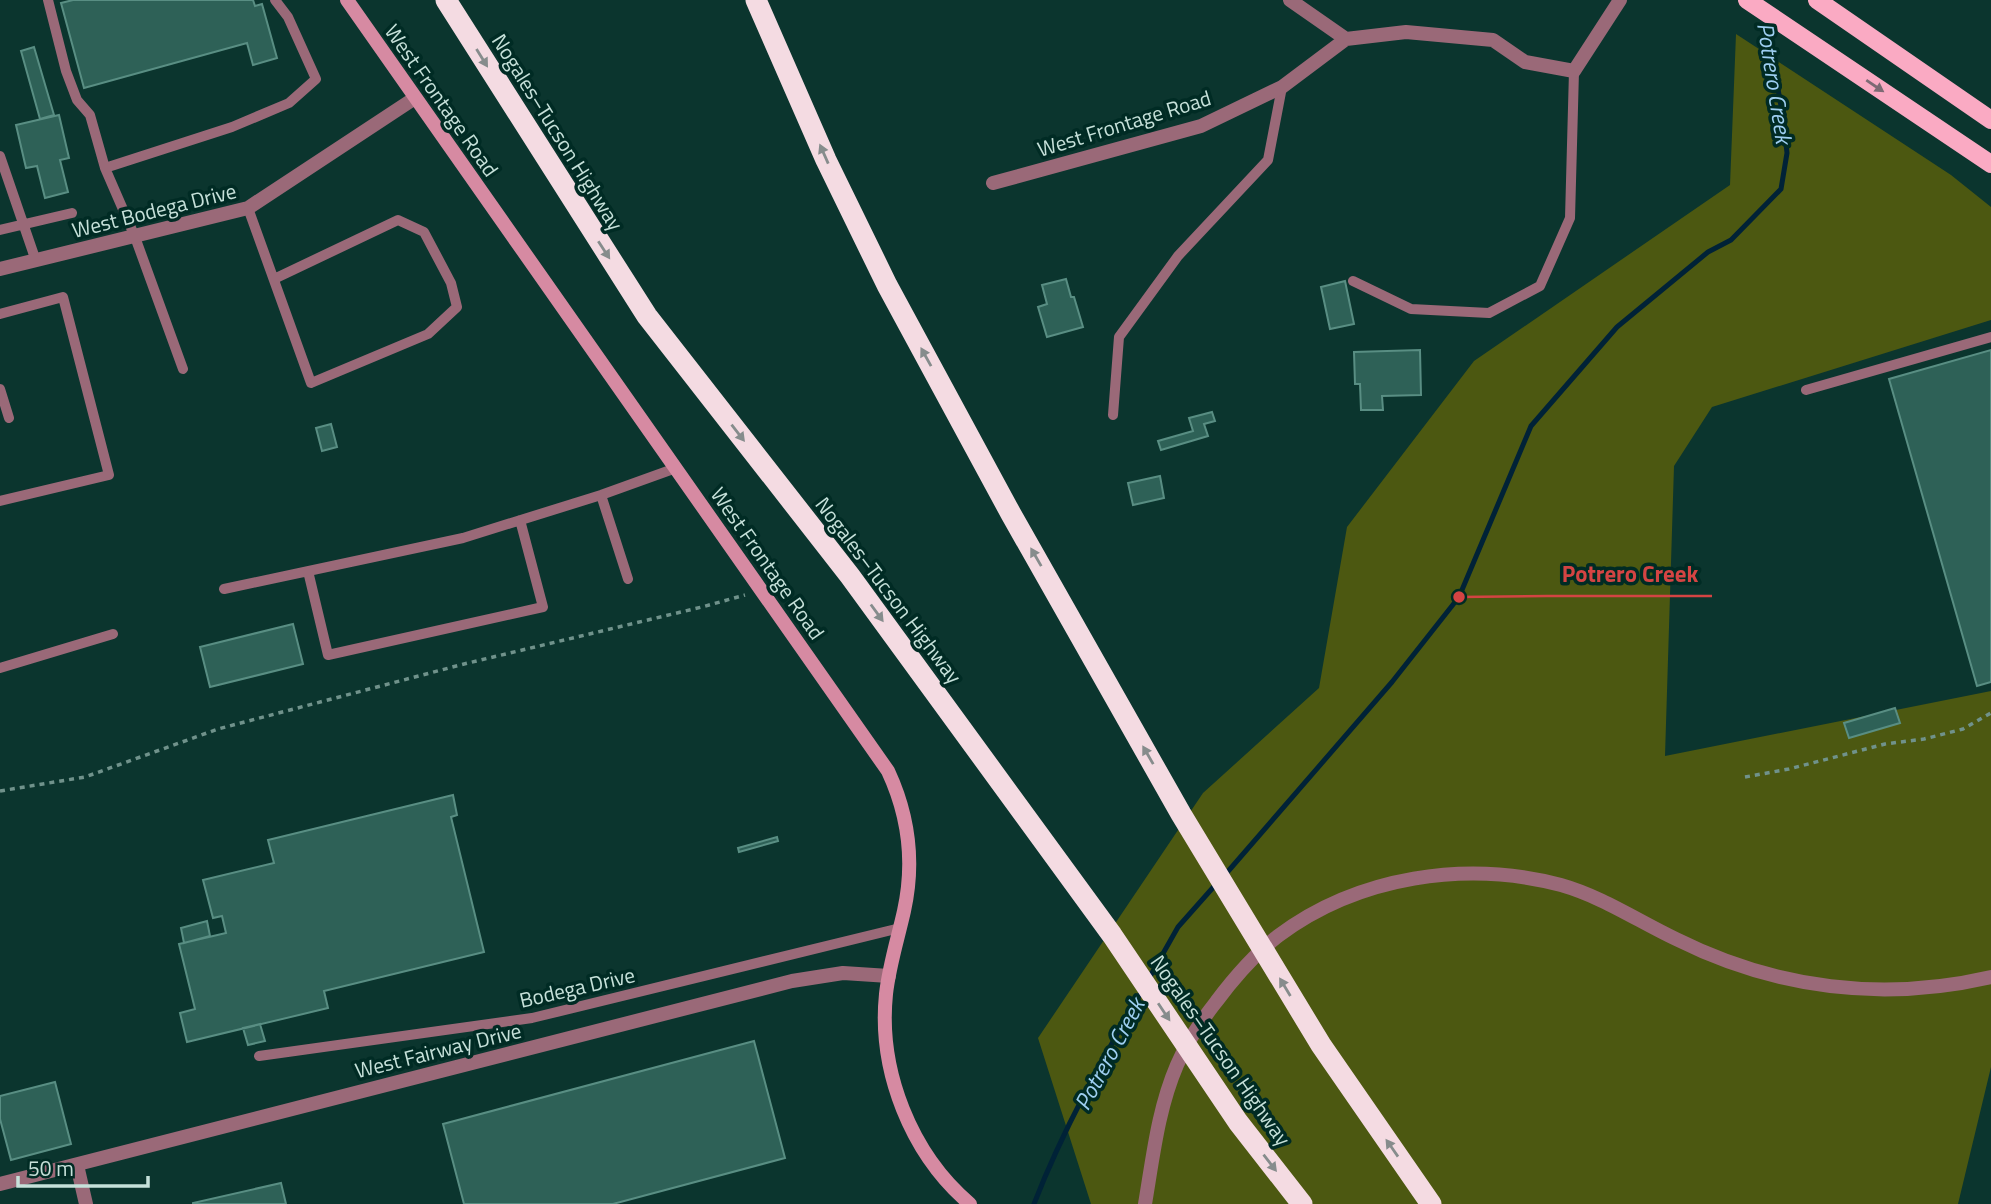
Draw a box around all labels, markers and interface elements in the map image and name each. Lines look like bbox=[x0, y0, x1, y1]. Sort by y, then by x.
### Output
street label: West Frontage Road bbox=[377, 17, 507, 183]
water label: Potrero Creek bbox=[1748, 20, 1802, 149]
street label: Nogales–Tucson Highway bbox=[484, 27, 632, 237]
one-way arrow bbox=[475, 48, 488, 67]
one-way arrow bbox=[1866, 79, 1884, 93]
street label: West Frontage Road bbox=[1033, 81, 1215, 165]
one-way arrow bbox=[818, 144, 830, 164]
street label: West Bodega Drive bbox=[69, 174, 239, 246]
one-way arrow bbox=[597, 240, 610, 259]
one-way arrow bbox=[920, 348, 932, 367]
one-way arrow bbox=[731, 424, 745, 442]
street label: West Frontage Road bbox=[703, 480, 833, 646]
street label: Nogales–Tucson Highway bbox=[808, 490, 970, 690]
one-way arrow bbox=[1030, 547, 1042, 566]
callout: Potrero Creek bbox=[1547, 552, 1712, 596]
text: Potrero Creek bbox=[1562, 556, 1698, 591]
one-way arrow bbox=[870, 604, 884, 622]
one-way arrow bbox=[1142, 745, 1154, 764]
street label: Nogales–Tucson Highway bbox=[1143, 948, 1299, 1152]
street label: Bodega Drive bbox=[516, 958, 638, 1016]
one-way arrow bbox=[1279, 977, 1292, 996]
water label: Potrero Creek bbox=[1065, 989, 1154, 1116]
one-way arrow bbox=[1157, 1002, 1170, 1022]
street label: West Fairway Drive bbox=[352, 1014, 524, 1086]
one-way arrow bbox=[1385, 1139, 1399, 1157]
scale bar bbox=[18, 1144, 147, 1188]
text: 50 m bbox=[28, 1152, 74, 1184]
one-way arrow bbox=[1263, 1154, 1278, 1172]

